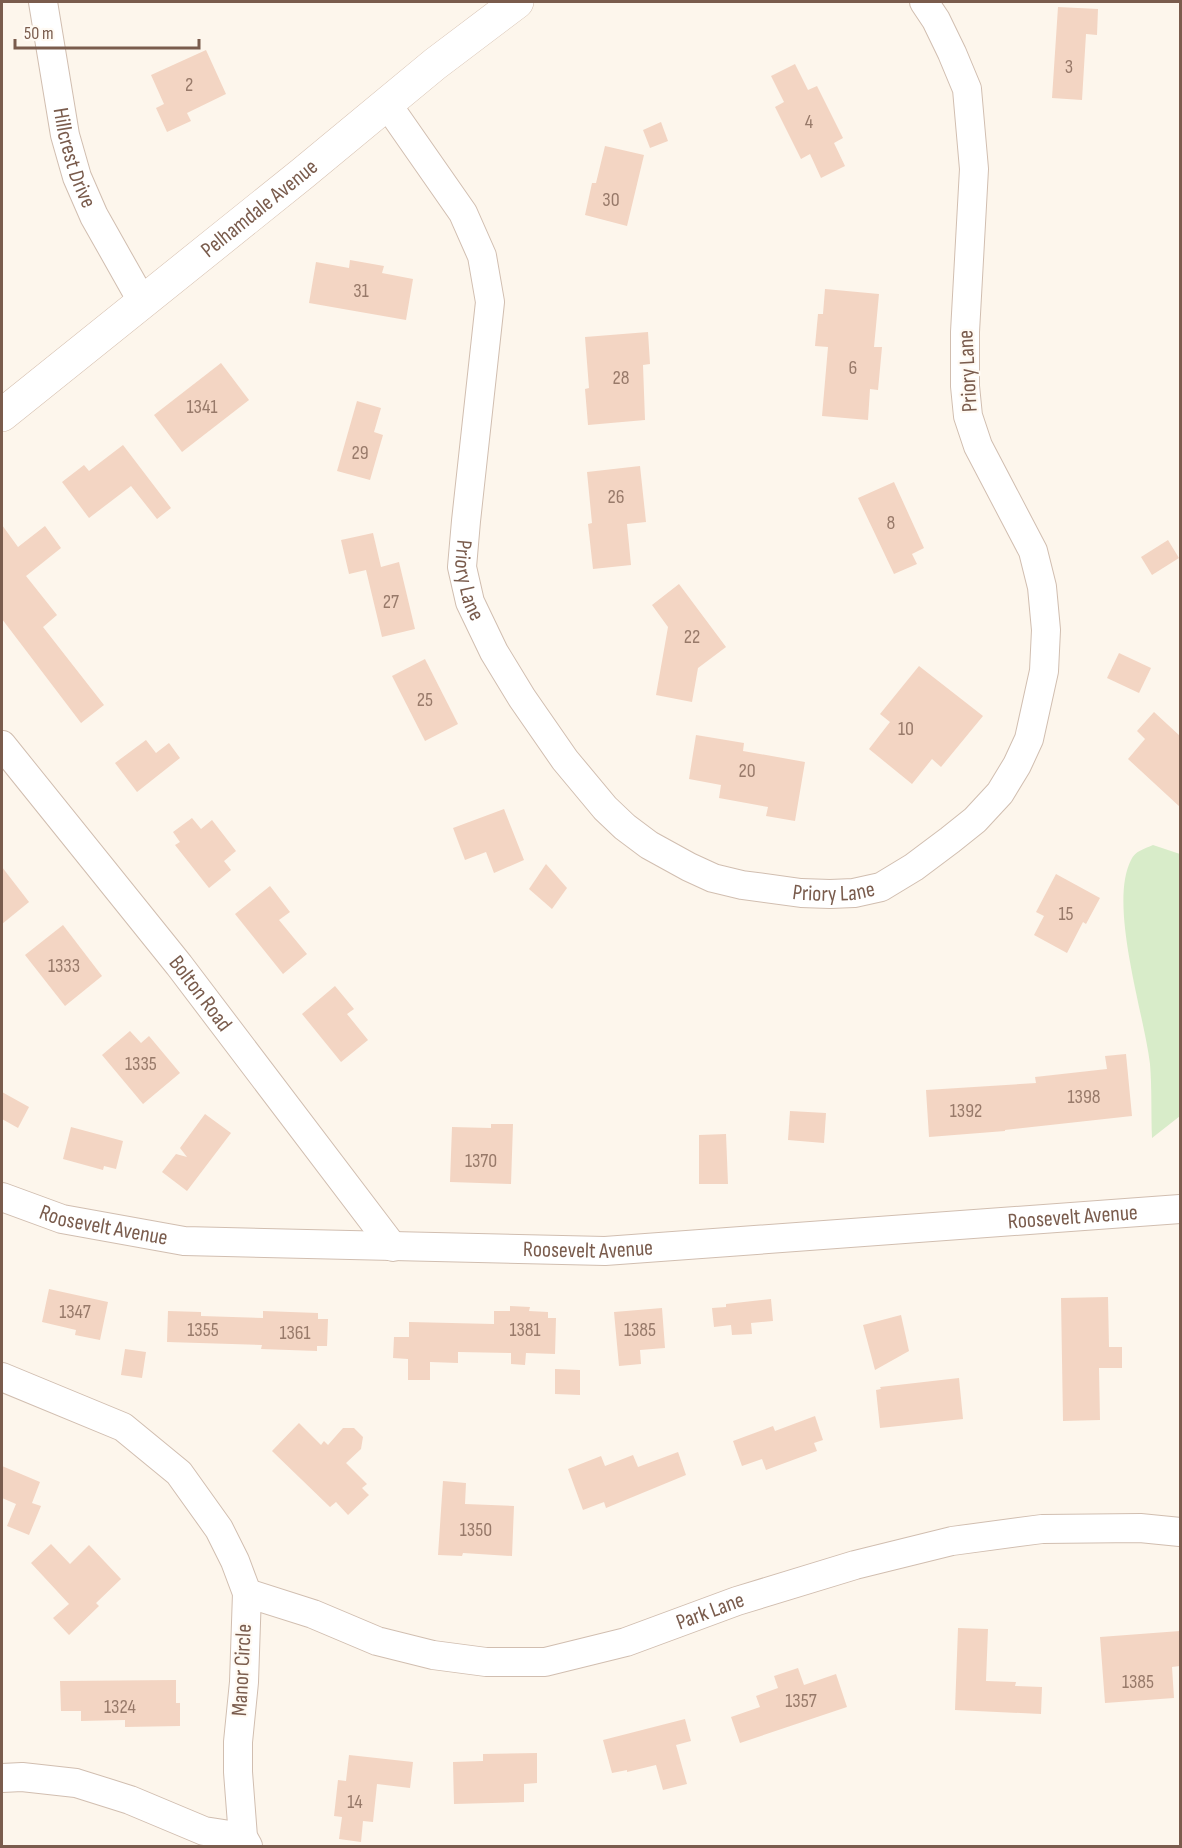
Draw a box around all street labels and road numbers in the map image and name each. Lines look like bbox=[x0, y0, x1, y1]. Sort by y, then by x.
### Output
street label: Hillcrest Drive bbox=[47, 106, 102, 212]
street label: Pelhamdale Avenue bbox=[195, 153, 323, 263]
street label: Priory Lane bbox=[952, 329, 984, 413]
street label: Priory Lane bbox=[448, 539, 490, 625]
street label: Priory Lane bbox=[791, 875, 877, 908]
street label: Bolton Road bbox=[163, 950, 238, 1037]
street label: Roosevelt Avenue bbox=[36, 1198, 170, 1251]
street label: Roosevelt Avenue bbox=[1007, 1199, 1139, 1235]
street label: Roosevelt Avenue bbox=[523, 1234, 654, 1265]
street label: Park Lane bbox=[672, 1586, 747, 1636]
street label: Manor Circle bbox=[226, 1623, 258, 1717]

